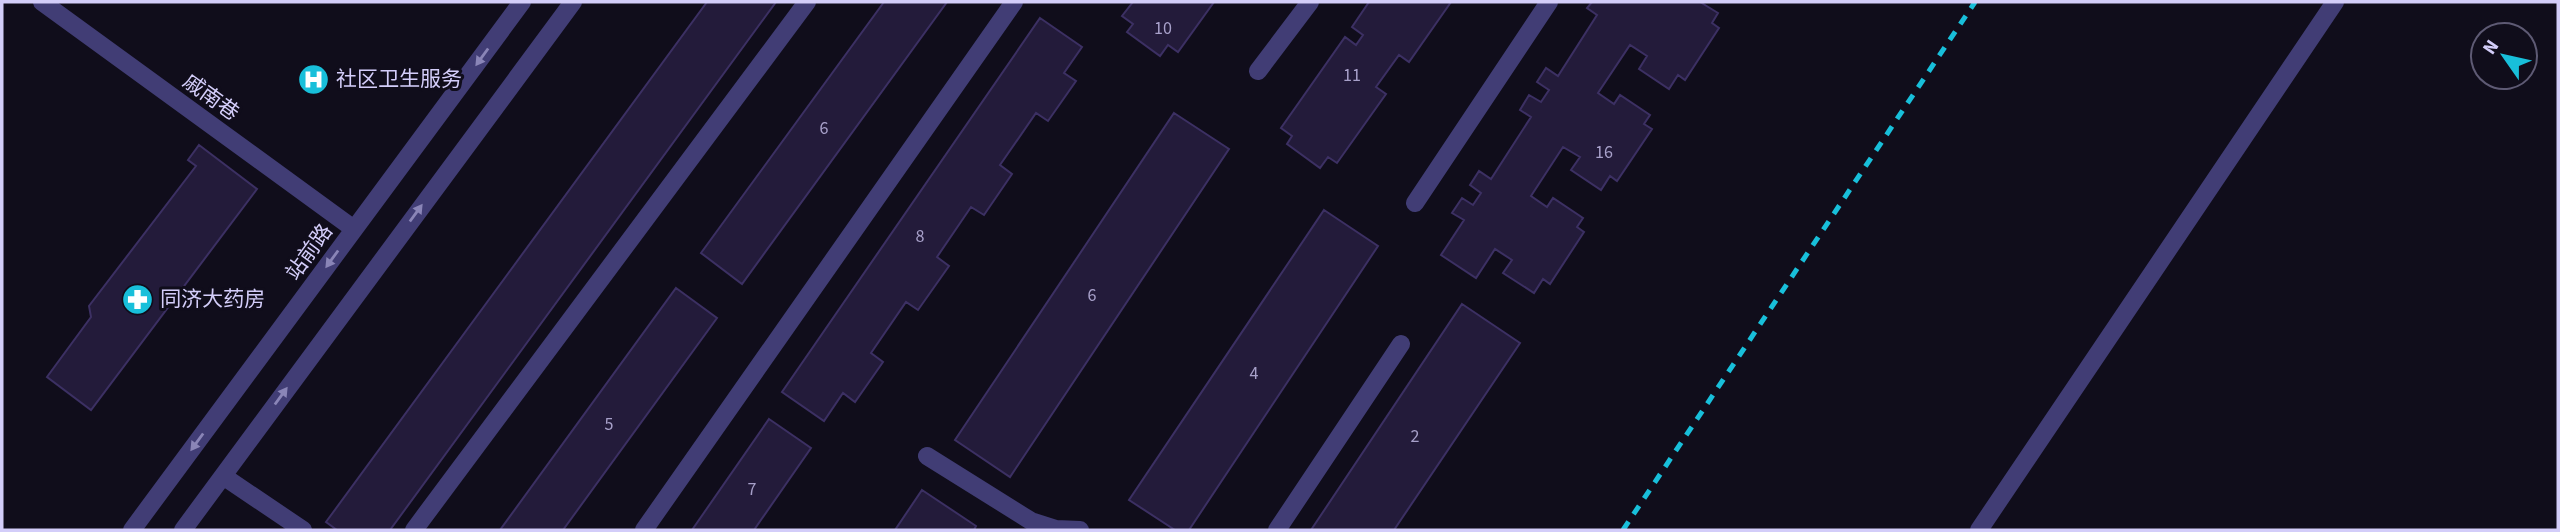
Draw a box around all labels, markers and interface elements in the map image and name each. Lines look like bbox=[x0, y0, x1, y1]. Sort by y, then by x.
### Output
house number: 10 bbox=[1154, 16, 1172, 41]
north arrow bbox=[2469, 21, 2539, 91]
text: N bbox=[2476, 35, 2506, 60]
one-way arrow bbox=[475, 47, 489, 66]
hospital icon: 社区卫生服务 bbox=[296, 62, 330, 96]
house number: 11 bbox=[1343, 63, 1361, 88]
place label: 社区卫生服务 bbox=[336, 64, 462, 94]
street label: 戚南巷 bbox=[177, 66, 245, 128]
house number: 6 bbox=[820, 116, 829, 141]
house number: 16 bbox=[1595, 140, 1613, 165]
one-way arrow bbox=[409, 205, 424, 223]
street label: 站前路 bbox=[278, 218, 340, 286]
house number: 8 bbox=[916, 224, 925, 249]
one-way arrow bbox=[325, 250, 339, 268]
pharmacy icon: 同济大药房 bbox=[120, 282, 154, 316]
house number: 6 bbox=[1088, 283, 1097, 308]
place label: 同济大药房 bbox=[160, 284, 265, 314]
house number: 4 bbox=[1250, 361, 1259, 386]
one-way arrow bbox=[274, 388, 289, 406]
house number: 5 bbox=[605, 412, 614, 437]
house number: 2 bbox=[1411, 424, 1420, 449]
one-way arrow bbox=[190, 433, 204, 452]
house number: 7 bbox=[748, 477, 757, 502]

